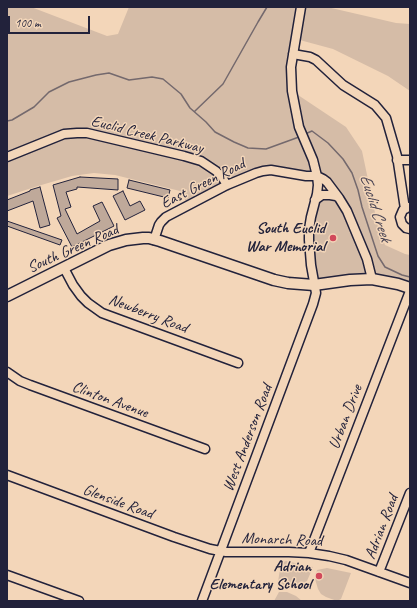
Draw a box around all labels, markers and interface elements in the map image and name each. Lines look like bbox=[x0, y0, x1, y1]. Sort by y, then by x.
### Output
scale bar bbox=[10, 8, 92, 34]
text: 100 m bbox=[15, 15, 41, 31]
street label: Euclid Creek Parkway bbox=[89, 112, 205, 158]
street label: East Green Road bbox=[158, 155, 248, 213]
water label: Euclid Creek bbox=[355, 172, 395, 244]
place label: South Euclid War Memorial bbox=[246, 219, 325, 257]
street label: South Green Road bbox=[25, 220, 121, 278]
marker: South Euclid War Memorial bbox=[328, 233, 338, 243]
street label: Newberry Road bbox=[106, 290, 190, 338]
street label: Clinton Avenue bbox=[69, 377, 151, 423]
street label: West Anderson Road bbox=[219, 382, 277, 494]
street label: Urban Drive bbox=[325, 382, 367, 452]
street label: Glenside Road bbox=[80, 480, 156, 524]
street label: Adrian Road bbox=[361, 492, 403, 562]
street label: Monarch Road bbox=[241, 529, 323, 551]
place label: Adrian Elementary School bbox=[209, 557, 311, 595]
marker: Adrian Elementary School bbox=[314, 571, 324, 581]

